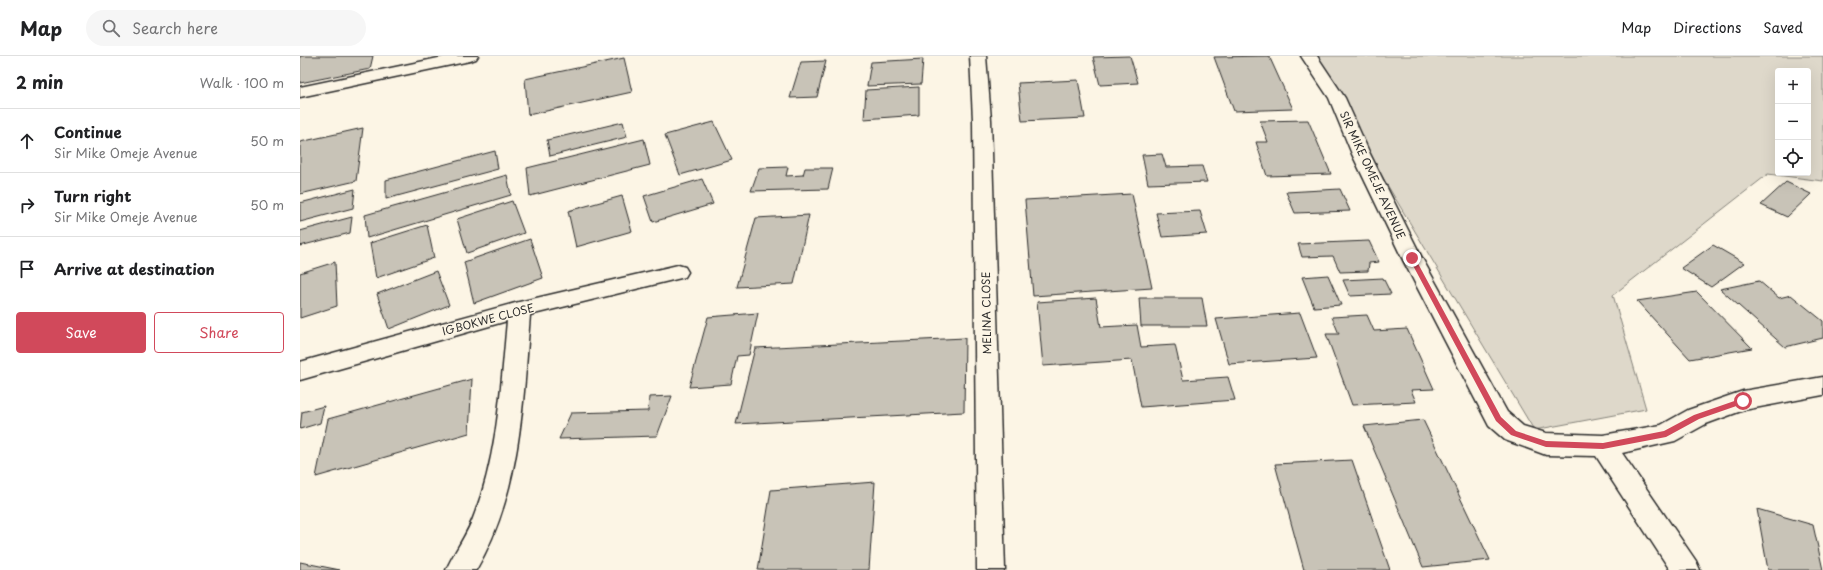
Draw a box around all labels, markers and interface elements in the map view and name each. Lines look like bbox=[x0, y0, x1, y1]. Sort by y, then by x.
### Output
search box bbox=[86, 10, 366, 46]
text: Map bbox=[20, 14, 62, 42]
text: Search here bbox=[132, 16, 218, 39]
icon: search bbox=[100, 17, 122, 39]
text: Map bbox=[1621, 17, 1651, 38]
text: Directions bbox=[1673, 17, 1741, 38]
text: Saved bbox=[1763, 17, 1803, 38]
map controls bbox=[1775, 68, 1811, 176]
button: + bbox=[1775, 68, 1811, 104]
text: 2 min bbox=[16, 69, 63, 95]
text: Walk · 100 m bbox=[200, 73, 284, 92]
button: − bbox=[1775, 104, 1811, 140]
street label: SIR MIKE OMEJE AVENUE bbox=[1336, 108, 1410, 242]
text: Continue bbox=[54, 120, 122, 143]
icon: ahead bbox=[16, 130, 38, 152]
text: 50 m bbox=[250, 131, 284, 150]
button: locate bbox=[1775, 140, 1811, 176]
text: Sir Mike Omeje Avenue bbox=[54, 143, 198, 162]
text: Turn right bbox=[54, 184, 131, 207]
icon: right bbox=[16, 194, 38, 216]
text: 50 m bbox=[250, 195, 284, 214]
text: Sir Mike Omeje Avenue bbox=[54, 207, 198, 226]
route end bbox=[1403, 249, 1421, 267]
text: Arrive at destination bbox=[54, 257, 215, 280]
icon: arrive bbox=[16, 258, 38, 280]
street label: MELINA CLOSE bbox=[977, 271, 995, 354]
street label: IGBOKWE CLOSE bbox=[440, 299, 536, 339]
button: Save bbox=[16, 312, 146, 353]
button: Share bbox=[154, 312, 284, 353]
route start bbox=[1734, 392, 1752, 410]

